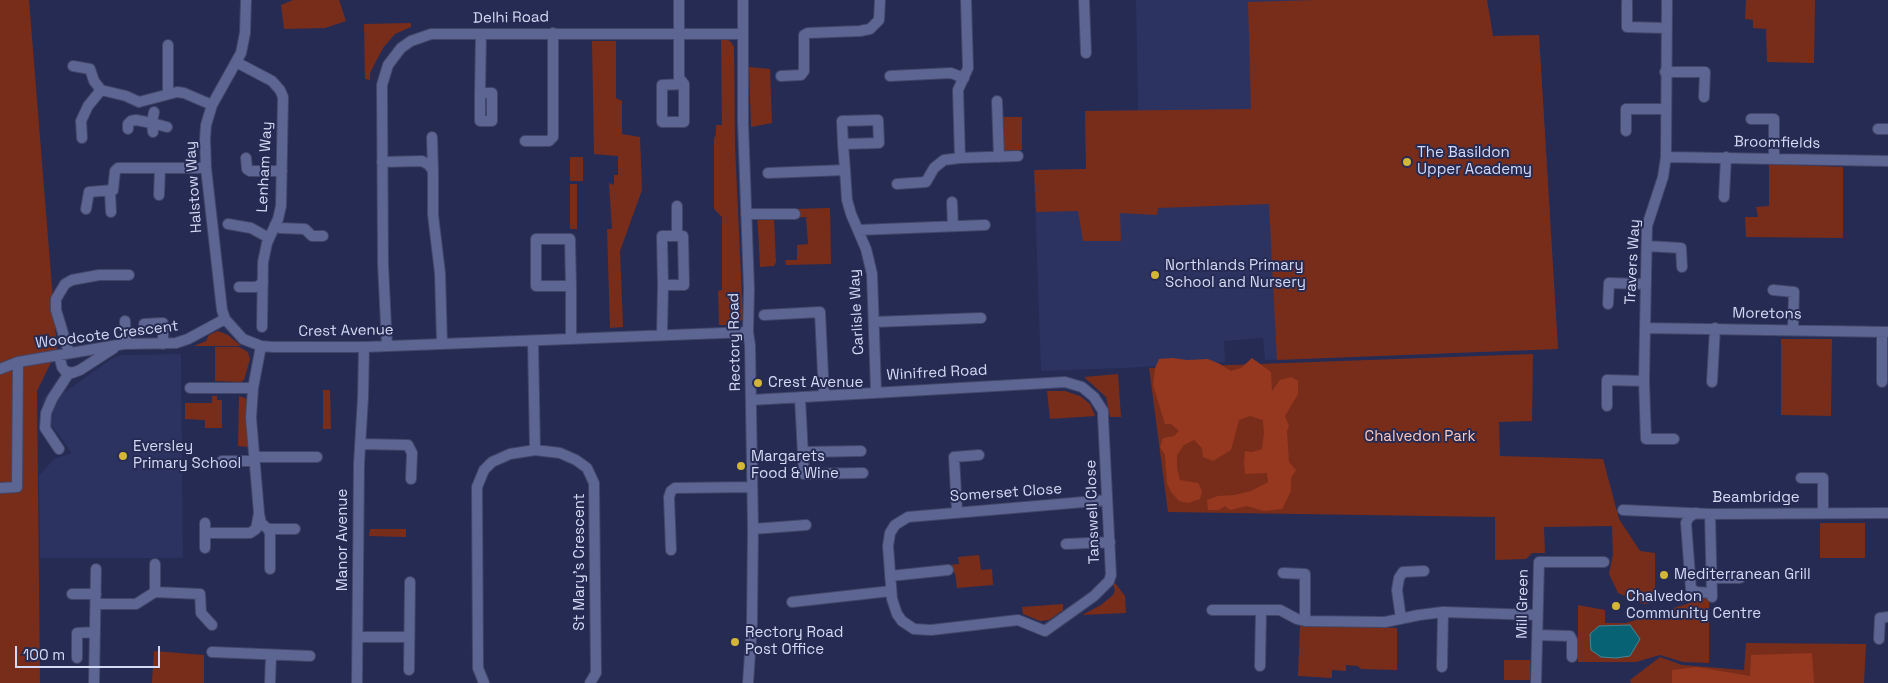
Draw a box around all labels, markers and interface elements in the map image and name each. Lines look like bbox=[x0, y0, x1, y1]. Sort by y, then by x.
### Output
street label: Delhi Road bbox=[473, 8, 549, 28]
street label: Lenham Way bbox=[254, 121, 276, 213]
street label: Broomfields bbox=[1734, 133, 1820, 153]
street label: Halstow Way bbox=[182, 140, 206, 234]
place label: The Basildon Upper Academy bbox=[1417, 144, 1532, 179]
marker: The Basildon Upper Academy bbox=[1401, 156, 1413, 168]
street label: Travers Way bbox=[1622, 219, 1644, 305]
place label: Northlands Primary School and Nursery bbox=[1165, 257, 1306, 292]
street label: Carlisle Way bbox=[846, 269, 868, 355]
marker: Northlands Primary School and Nursery bbox=[1149, 269, 1161, 281]
street label: Rectory Road bbox=[725, 293, 745, 391]
street label: Moretons bbox=[1732, 304, 1802, 324]
street label: Woodcote Crescent bbox=[34, 317, 180, 353]
street label: Crest Avenue bbox=[298, 321, 394, 341]
street label: Winifred Road bbox=[886, 361, 988, 385]
place label: Crest Avenue bbox=[768, 374, 863, 392]
marker: Crest Avenue bbox=[752, 377, 764, 389]
park label: Chalvedon Park bbox=[1365, 428, 1475, 446]
place label: Eversley Primary School bbox=[133, 438, 241, 473]
place label: Margarets Food & Wine bbox=[751, 448, 839, 483]
marker: Eversley Primary School bbox=[117, 450, 129, 462]
marker: Margarets Food & Wine bbox=[735, 460, 747, 472]
street label: Tanswell Close bbox=[1082, 460, 1104, 564]
street label: Somerset Close bbox=[949, 480, 1063, 506]
street label: Manor Avenue bbox=[334, 489, 352, 591]
street label: Beambridge bbox=[1712, 489, 1800, 507]
street label: St Mary's Crescent bbox=[571, 493, 589, 631]
place label: Mediterranean Grill bbox=[1674, 566, 1811, 584]
street label: Mill Green bbox=[1513, 569, 1533, 639]
marker: Mediterranean Grill bbox=[1658, 569, 1670, 581]
place label: Chalvedon Community Centre bbox=[1626, 588, 1761, 623]
marker: Chalvedon Community Centre bbox=[1610, 600, 1622, 612]
place label: Rectory Road Post Office bbox=[745, 624, 843, 659]
scale bar bbox=[18, 636, 162, 668]
marker: Rectory Road Post Office bbox=[729, 636, 741, 648]
text: 100 m bbox=[23, 645, 65, 664]

